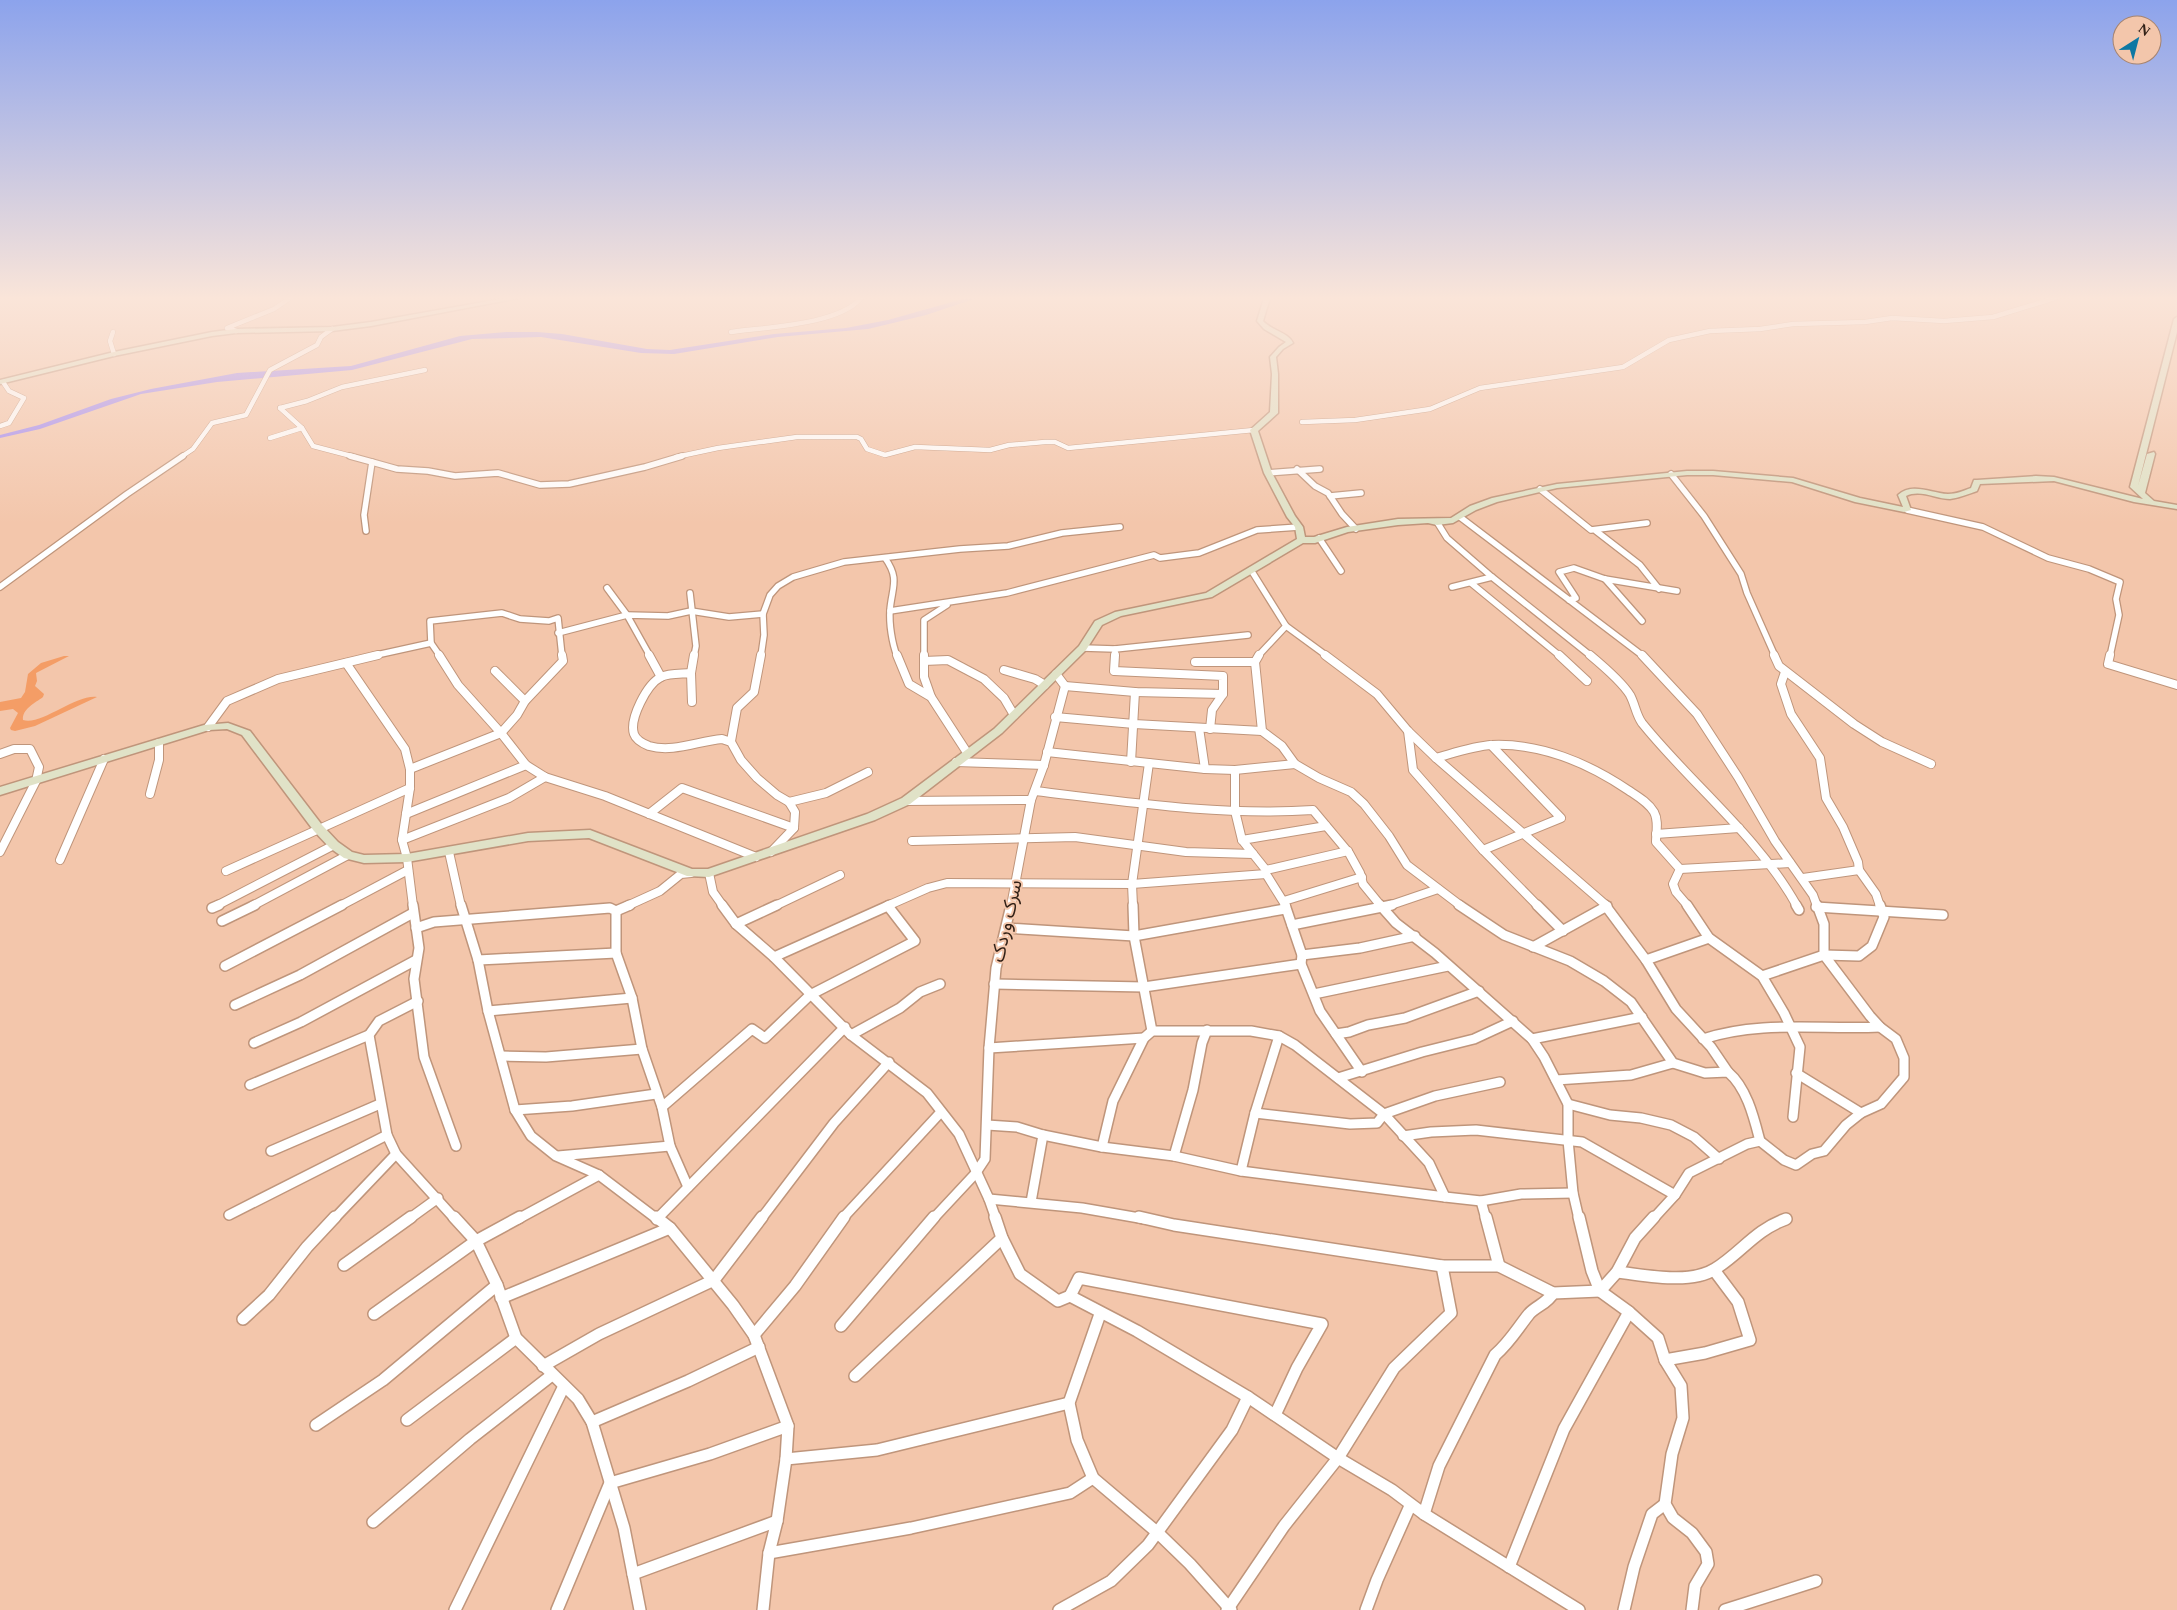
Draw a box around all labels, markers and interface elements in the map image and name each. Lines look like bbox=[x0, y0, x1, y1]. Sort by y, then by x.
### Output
north arrow bbox=[2112, 15, 2162, 65]
text: N bbox=[2134, 18, 2155, 42]
street label: سرک وردک bbox=[983, 877, 1031, 965]

